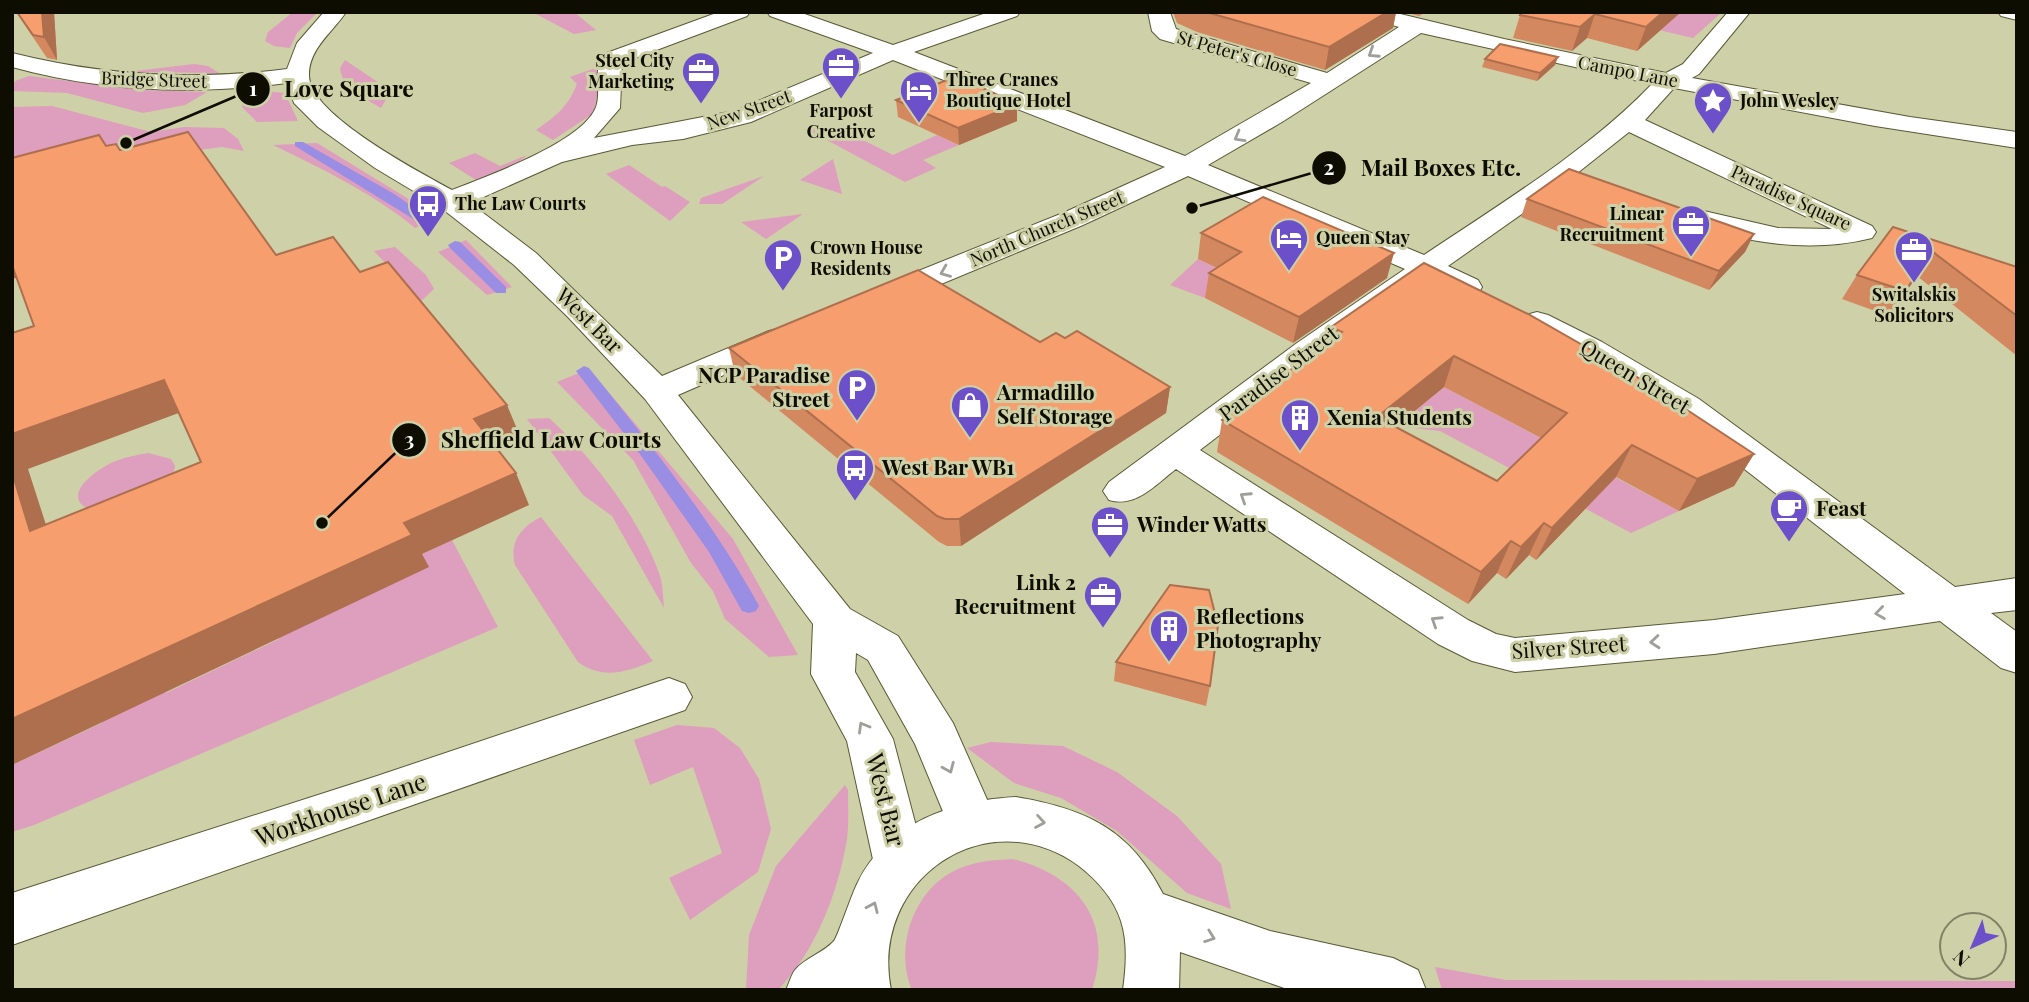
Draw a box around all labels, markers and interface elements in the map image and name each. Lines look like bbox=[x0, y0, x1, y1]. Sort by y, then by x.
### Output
street label: St Peter's Close bbox=[1175, 24, 1300, 82]
office icon: Farpost Creative bbox=[820, 45, 862, 100]
one-way arrow bbox=[1368, 45, 1381, 58]
place label: Steel City Marketing bbox=[588, 48, 675, 93]
office icon: Steel City Marketing bbox=[680, 50, 722, 105]
street label: Campo Lane bbox=[1576, 50, 1680, 92]
street label: Bridge Street bbox=[101, 65, 208, 93]
callout: Love Square bbox=[235, 67, 428, 111]
place label: Three Cranes Boutique Hotel bbox=[946, 67, 1071, 112]
hotel icon: Three Cranes Boutique Hotel bbox=[898, 69, 940, 124]
text: Love Square bbox=[284, 72, 414, 103]
text: 1 bbox=[249, 73, 257, 101]
place icon: John Wesley bbox=[1692, 80, 1734, 135]
street label: New Street bbox=[703, 83, 795, 135]
place label: John Wesley bbox=[1739, 88, 1840, 112]
place label: Farpost Creative bbox=[806, 98, 876, 143]
one-way arrow bbox=[1233, 129, 1246, 142]
callout: Mail Boxes Etc. bbox=[1311, 146, 1535, 190]
text: Mail Boxes Etc. bbox=[1361, 151, 1521, 182]
text: 2 bbox=[1324, 152, 1335, 180]
street label: Paradise Square bbox=[1728, 159, 1855, 235]
bus stop icon: The Law Courts bbox=[407, 183, 449, 238]
street label: North Church Street bbox=[966, 185, 1128, 271]
place label: The Law Courts bbox=[455, 191, 586, 215]
place label: Linear Recruitment bbox=[1560, 201, 1665, 246]
office icon: Linear Recruitment bbox=[1670, 203, 1712, 258]
hotel icon: Queen Stay bbox=[1268, 217, 1310, 272]
place label: Queen Stay bbox=[1316, 225, 1410, 249]
office icon: Switalskis Solicitors bbox=[1893, 229, 1935, 284]
place label: Crown House Residents bbox=[810, 235, 923, 280]
parking icon: Crown House Residents bbox=[762, 237, 804, 292]
one-way arrow bbox=[940, 263, 952, 277]
street label: West Bar bbox=[551, 280, 630, 359]
place label: Switalskis Solicitors bbox=[1872, 282, 1956, 327]
street label: Paradise Street bbox=[1213, 318, 1344, 426]
street label: Queen Street bbox=[1576, 332, 1697, 419]
place label: NCP Paradise Street bbox=[698, 360, 831, 412]
parking icon: NCP Paradise Street bbox=[836, 367, 878, 422]
place label: Armadillo Self Storage bbox=[996, 377, 1113, 429]
shop icon: Armadillo Self Storage bbox=[949, 384, 991, 439]
building icon: Xenia Students bbox=[1279, 397, 1321, 452]
place label: Xenia Students bbox=[1327, 402, 1472, 430]
callout: Sheffield Law Courts bbox=[392, 418, 676, 462]
text: Sheffield Law Courts bbox=[441, 423, 661, 454]
text: 3 bbox=[404, 424, 414, 452]
bus stop icon: West Bar WB1 bbox=[834, 447, 876, 502]
place label: West Bar WB1 bbox=[881, 452, 1014, 480]
cafe icon: Feast bbox=[1768, 488, 1810, 543]
one-way arrow bbox=[1240, 492, 1253, 505]
place label: Feast bbox=[1816, 493, 1867, 521]
office icon: Winder Watts bbox=[1089, 504, 1131, 559]
place label: Winder Watts bbox=[1136, 509, 1266, 537]
place label: Link 2 Recruitment bbox=[954, 567, 1077, 619]
office icon: Link 2 Recruitment bbox=[1082, 574, 1124, 629]
place label: Reflections Photography bbox=[1196, 601, 1321, 653]
one-way arrow bbox=[1875, 605, 1886, 620]
building icon: Reflections Photography bbox=[1148, 608, 1190, 663]
one-way arrow bbox=[1431, 617, 1444, 629]
street label: Silver Street bbox=[1511, 628, 1628, 664]
one-way arrow bbox=[1649, 634, 1660, 649]
one-way arrow bbox=[858, 722, 871, 735]
street label: West Bar bbox=[860, 749, 914, 850]
one-way arrow bbox=[941, 762, 955, 774]
street label: Workhouse Lane bbox=[250, 764, 430, 853]
one-way arrow bbox=[1034, 814, 1046, 829]
one-way arrow bbox=[865, 901, 879, 914]
north arrow bbox=[1938, 911, 2008, 981]
one-way arrow bbox=[1204, 929, 1216, 943]
text: N bbox=[1946, 945, 1974, 973]

